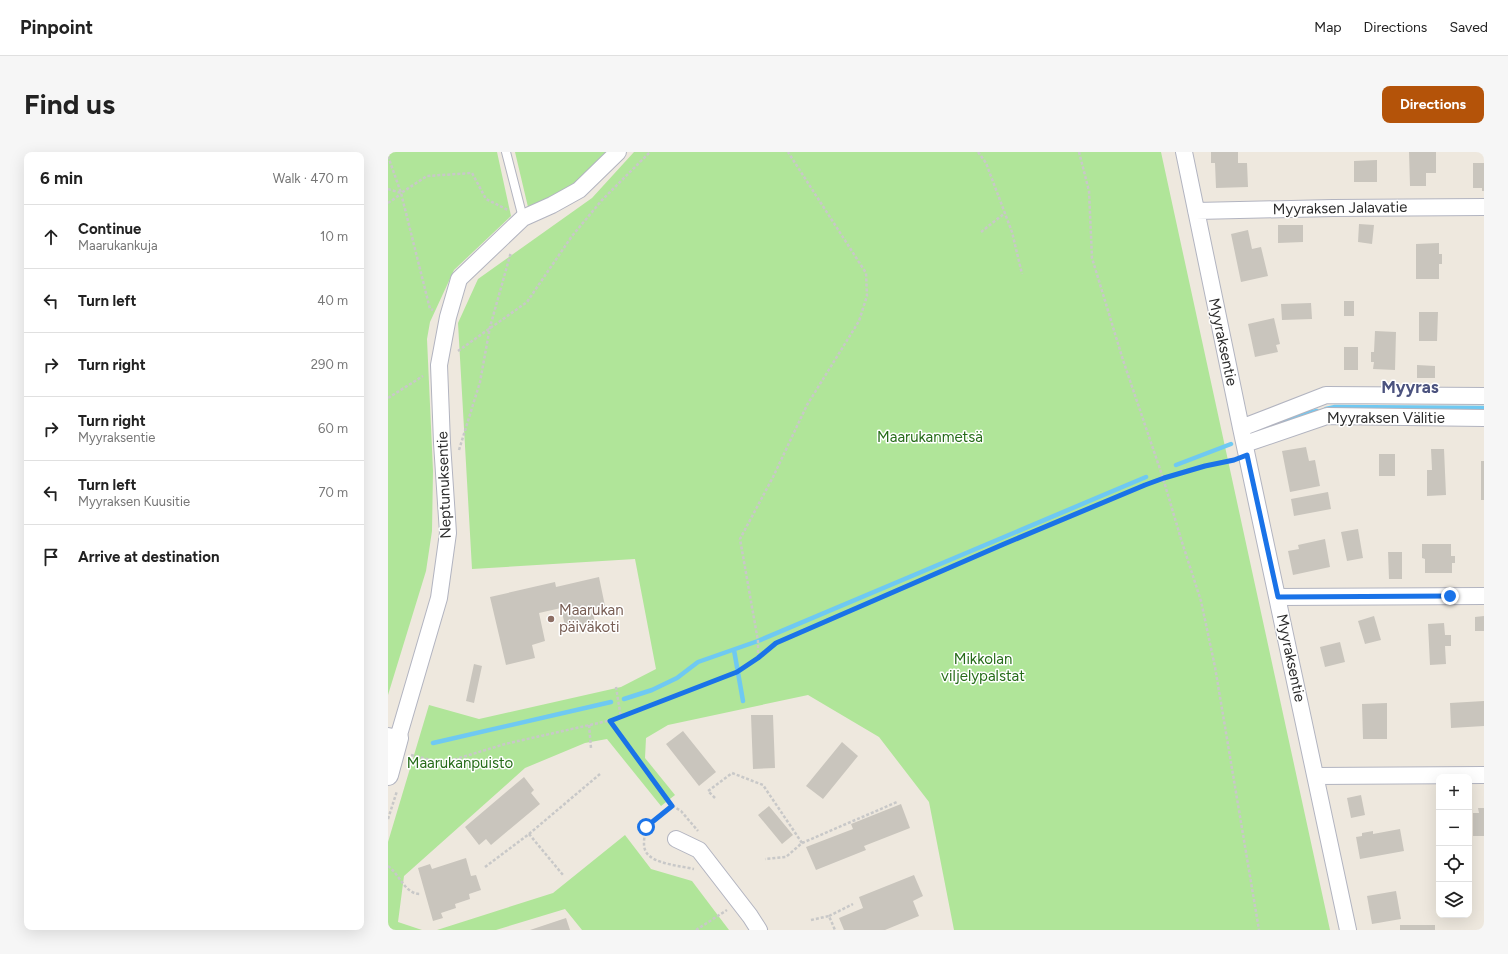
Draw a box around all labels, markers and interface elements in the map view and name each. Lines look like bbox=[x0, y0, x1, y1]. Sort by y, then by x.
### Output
text: Pinpoint bbox=[20, 16, 93, 39]
text: Map bbox=[1314, 19, 1342, 36]
text: Directions bbox=[1364, 19, 1427, 36]
text: Saved bbox=[1449, 19, 1488, 36]
button: Directions bbox=[1382, 86, 1484, 123]
text: Find us bbox=[24, 87, 115, 121]
text: 6 min bbox=[40, 168, 83, 188]
text: Walk · 470 m bbox=[273, 171, 348, 186]
street label: Myyraksen Jalavatie bbox=[1273, 198, 1407, 218]
text: Continue bbox=[78, 220, 141, 238]
icon: ahead bbox=[40, 226, 62, 248]
text: 10 m bbox=[320, 229, 348, 244]
text: Maarukankuja bbox=[78, 238, 158, 253]
icon: left bbox=[40, 290, 62, 312]
text: Turn left bbox=[78, 292, 136, 310]
text: 40 m bbox=[317, 293, 348, 308]
street label: Myyraksentie bbox=[1205, 296, 1241, 388]
icon: right bbox=[40, 354, 62, 376]
text: Turn right bbox=[78, 356, 146, 374]
text: 290 m bbox=[311, 357, 348, 372]
district label: Myyras bbox=[1381, 377, 1439, 397]
street label: Myyraksen Välitie bbox=[1327, 409, 1445, 427]
text: Turn right bbox=[78, 412, 146, 430]
icon: right bbox=[40, 418, 62, 440]
text: 60 m bbox=[318, 421, 348, 436]
park label: Maarukanmetsä bbox=[877, 428, 983, 446]
text: Myyraksentie bbox=[78, 430, 155, 445]
street label: Neptunuksentie bbox=[433, 431, 455, 539]
text: Turn left bbox=[78, 476, 136, 494]
icon: left bbox=[40, 482, 62, 504]
text: 70 m bbox=[318, 485, 348, 500]
text: Myyraksen Kuusitie bbox=[78, 494, 190, 509]
icon: arrive bbox=[40, 546, 62, 568]
text: Arrive at destination bbox=[78, 548, 219, 566]
route end bbox=[1441, 587, 1459, 605]
place label: Maarukan päiväkoti bbox=[559, 601, 624, 636]
street label: Myyraksentie bbox=[1273, 612, 1309, 704]
marker: Maarukan päiväkoti bbox=[546, 614, 556, 624]
park label: Mikkolan viljelypalstat bbox=[941, 650, 1025, 685]
park label: Maarukanpuisto bbox=[407, 754, 514, 772]
map controls bbox=[1436, 774, 1472, 918]
button: + bbox=[1436, 774, 1472, 810]
button: − bbox=[1436, 810, 1472, 846]
route start bbox=[637, 818, 655, 836]
button: locate bbox=[1436, 846, 1472, 882]
button: layers bbox=[1436, 882, 1472, 918]

